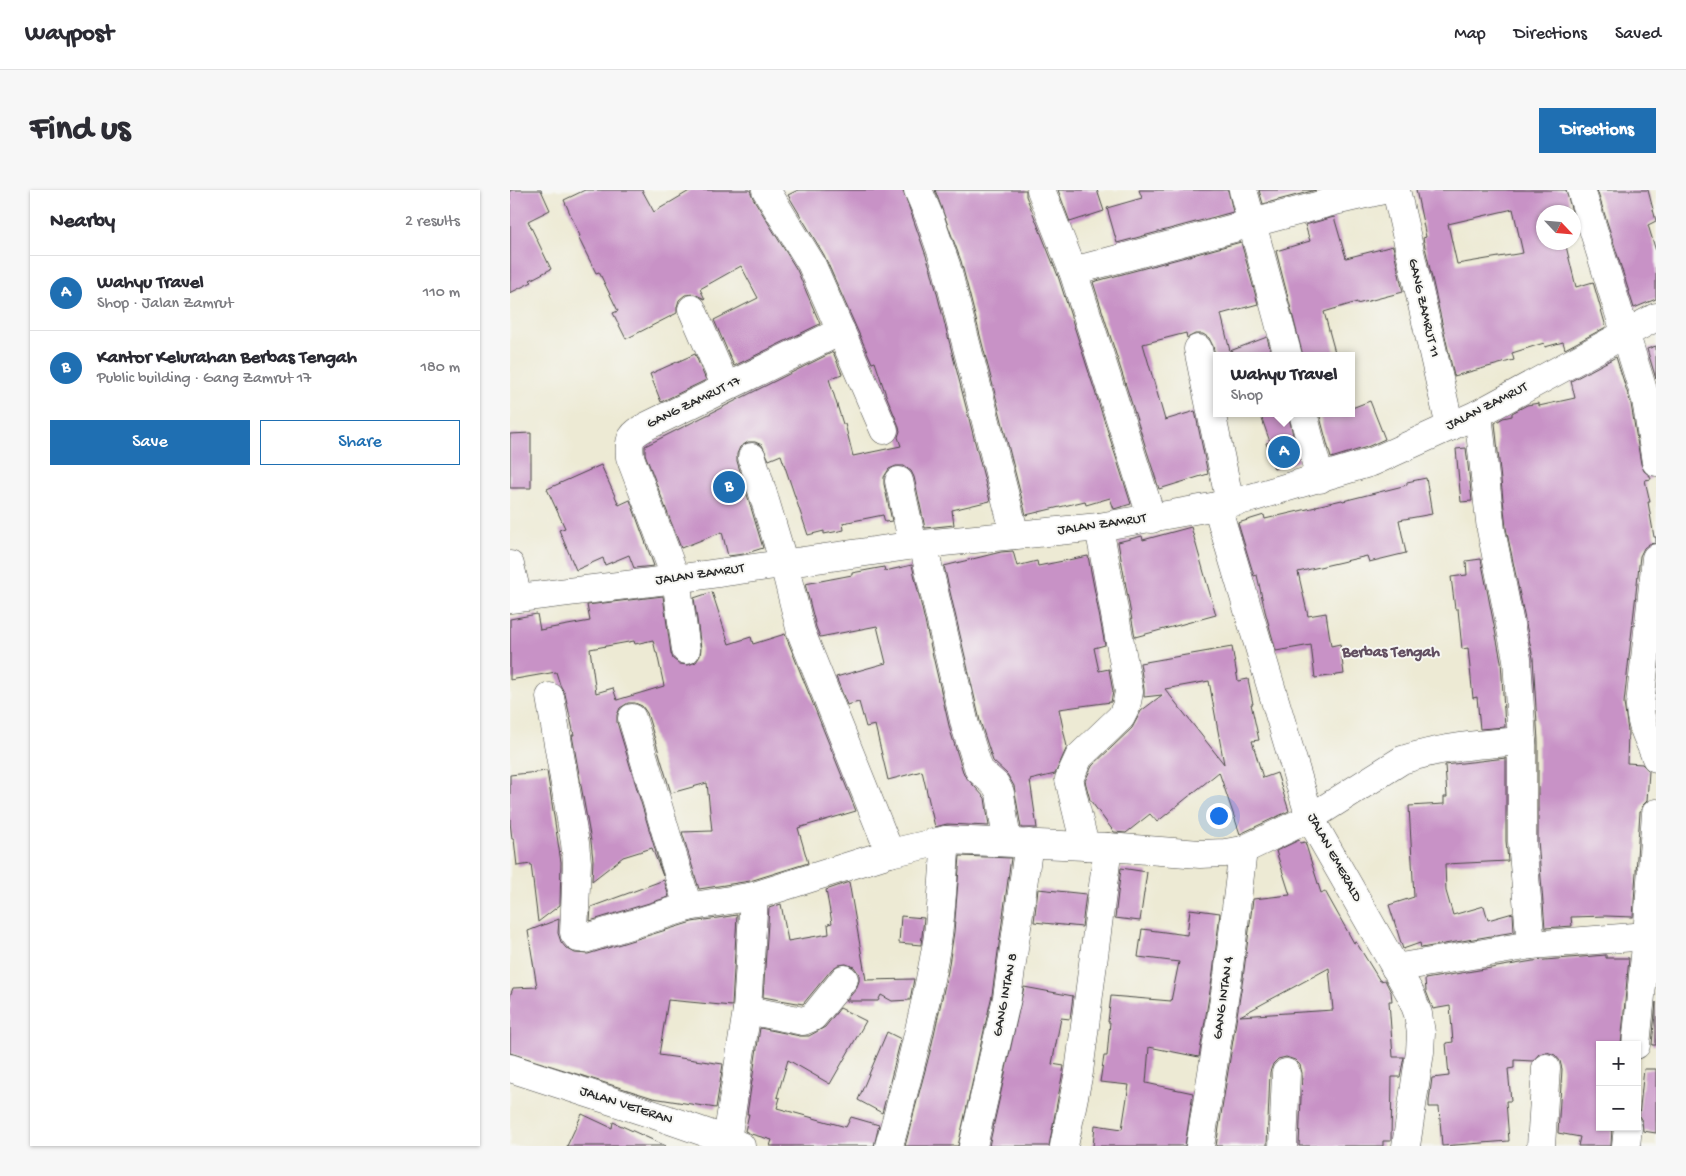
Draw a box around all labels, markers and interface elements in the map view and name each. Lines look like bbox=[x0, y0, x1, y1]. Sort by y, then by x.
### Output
text: Waypost bbox=[25, 20, 113, 49]
text: Map bbox=[1454, 24, 1486, 45]
text: Directions bbox=[1514, 24, 1587, 45]
text: Saved bbox=[1615, 24, 1661, 45]
button: Directions bbox=[1539, 108, 1656, 153]
text: Find us bbox=[30, 110, 130, 151]
north arrow bbox=[1536, 205, 1581, 250]
text: Nearby bbox=[50, 210, 115, 235]
text: 2 results bbox=[405, 213, 460, 232]
street label: GANG ZAMRUT 11 bbox=[1403, 257, 1443, 359]
text: Wahyu Travel bbox=[97, 272, 204, 295]
text: A bbox=[61, 284, 71, 303]
text: 110 m bbox=[423, 284, 460, 303]
text: Shop · Jalan Zamrut bbox=[97, 295, 233, 314]
text: Kantor Kelurahan Berbas Tengah bbox=[97, 347, 357, 370]
popup bbox=[1213, 352, 1355, 417]
text: B bbox=[62, 359, 70, 378]
text: 180 m bbox=[421, 359, 460, 378]
text: Wahyu Travel bbox=[1231, 364, 1337, 387]
text: Public building · Gang Zamrut 17 bbox=[97, 370, 311, 389]
street label: GANG ZAMRUT 17 bbox=[644, 373, 744, 433]
street label: JALAN ZAMRUT bbox=[1443, 379, 1531, 435]
text: Shop bbox=[1231, 387, 1263, 406]
button: Save bbox=[50, 420, 250, 465]
button: Share bbox=[260, 420, 460, 465]
pin: A bbox=[1268, 433, 1300, 471]
pin: B bbox=[713, 468, 745, 506]
street label: JALAN ZAMRUT bbox=[1057, 510, 1148, 540]
street label: JALAN ZAMRUT bbox=[655, 560, 746, 590]
district label: Berbas Tengah bbox=[1341, 644, 1440, 663]
your location bbox=[1206, 803, 1232, 829]
street label: JALAN EMERALD bbox=[1303, 811, 1366, 906]
street label: GANG INTAN 8 bbox=[990, 952, 1022, 1038]
street label: GANG INTAN 4 bbox=[1210, 955, 1238, 1041]
map controls bbox=[1596, 1041, 1641, 1131]
button: + bbox=[1596, 1041, 1641, 1086]
street label: JALAN VETERAN bbox=[577, 1083, 675, 1129]
button: − bbox=[1596, 1086, 1641, 1131]

